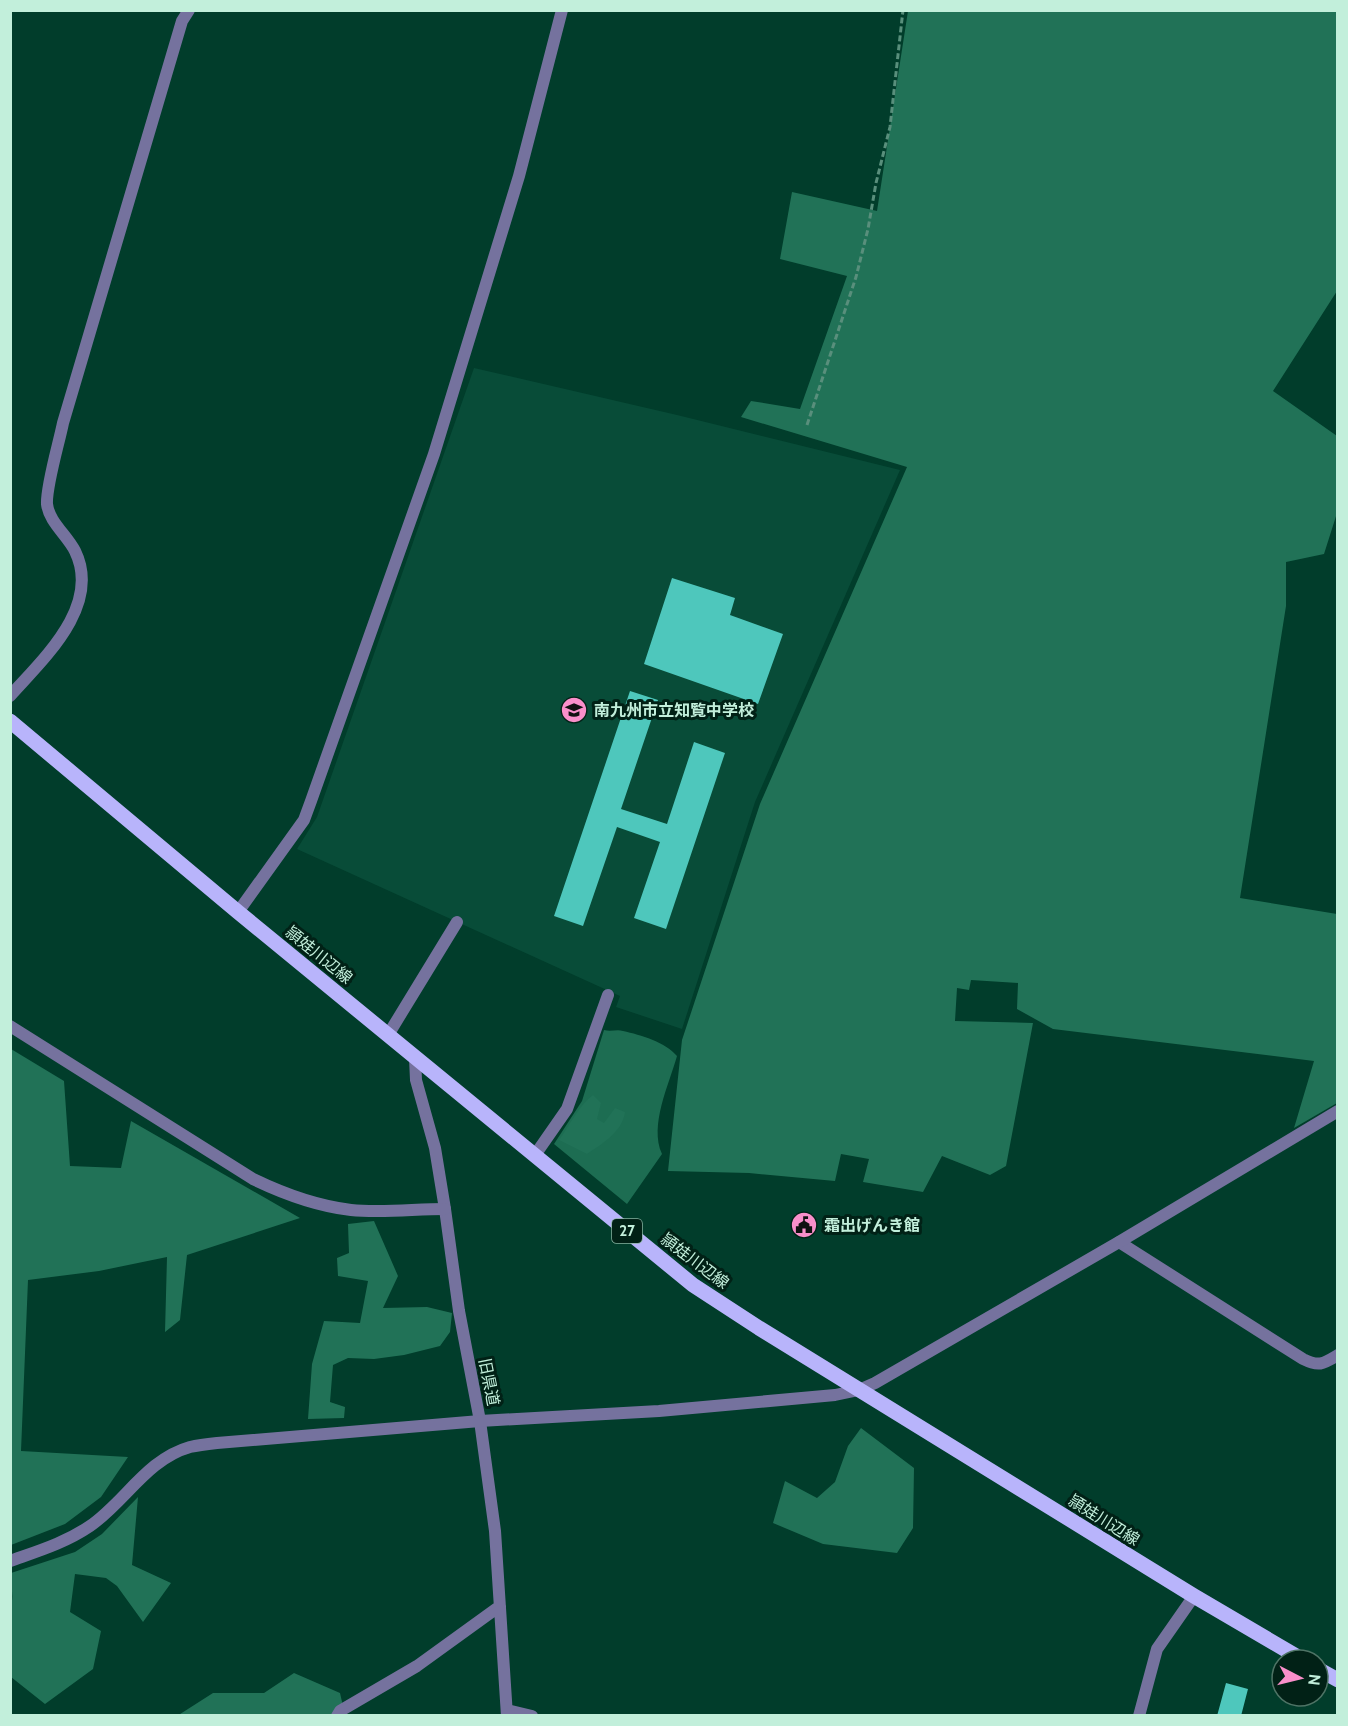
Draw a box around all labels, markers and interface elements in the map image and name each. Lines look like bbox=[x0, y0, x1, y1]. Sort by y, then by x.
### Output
school or university icon: 南九州市立知覧中学校 bbox=[559, 695, 589, 725]
place label: 南九州市立知覧中学校 bbox=[594, 701, 754, 720]
street label: 頴娃川辺線 bbox=[282, 922, 356, 988]
public building icon: 霜出げんき館 bbox=[789, 1210, 819, 1240]
place label: 霜出げんき館 bbox=[824, 1216, 920, 1235]
road number: 27 bbox=[612, 1219, 642, 1243]
street label: 頴娃川辺線 bbox=[657, 1229, 733, 1293]
street label: 旧県道 bbox=[475, 1357, 503, 1407]
street label: 頴娃川辺線 bbox=[1065, 1491, 1143, 1549]
north arrow bbox=[1270, 1648, 1330, 1708]
text: N bbox=[1304, 1673, 1325, 1687]

